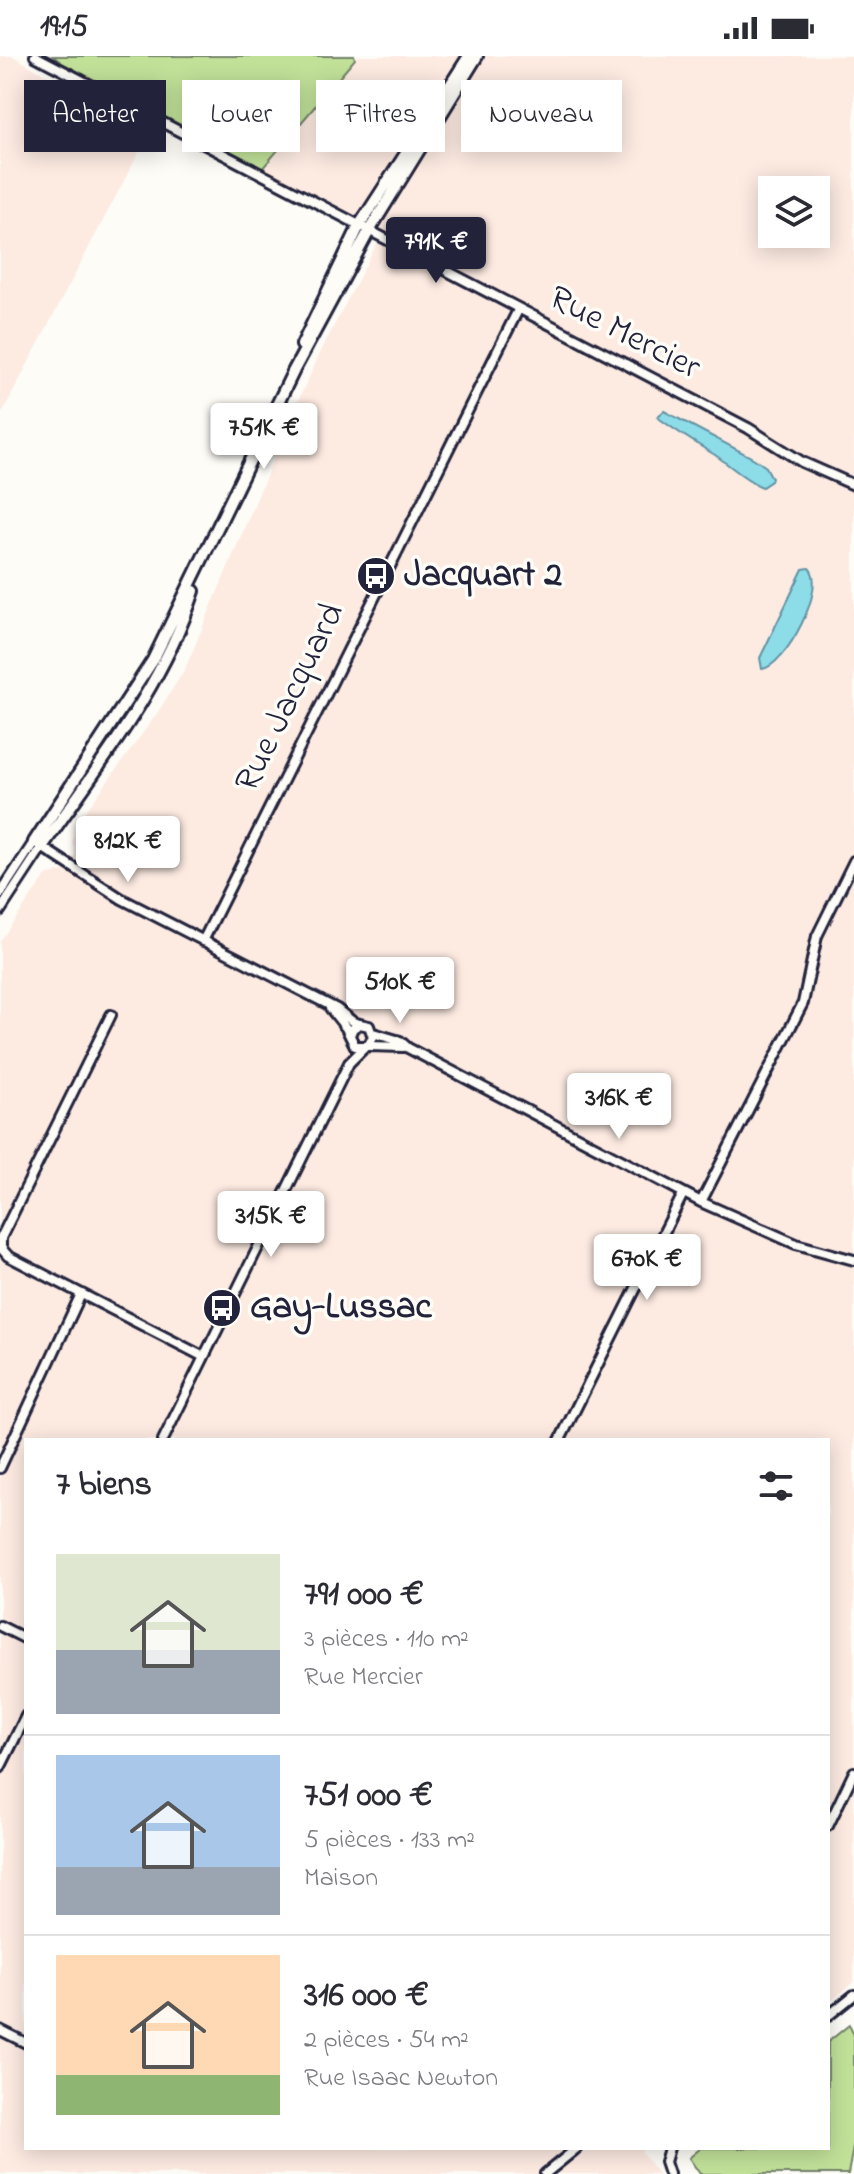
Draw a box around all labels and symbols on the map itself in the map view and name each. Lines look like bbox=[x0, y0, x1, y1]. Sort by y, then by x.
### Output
pin: 791K € bbox=[371, 217, 501, 285]
street label: Rue Mercier bbox=[539, 273, 710, 395]
pin: 751K € bbox=[199, 403, 329, 471]
place label: Jacquart 2 bbox=[404, 550, 562, 603]
bus stop icon: Jacquart 2 bbox=[355, 555, 397, 597]
street label: Rue Jacquard bbox=[222, 594, 360, 802]
pin: 812K € bbox=[63, 816, 193, 884]
pin: 510K € bbox=[335, 957, 465, 1025]
pin: 316K € bbox=[554, 1073, 684, 1141]
pin: 315K € bbox=[206, 1191, 336, 1259]
pin: 670K € bbox=[582, 1234, 712, 1302]
place label: Gay-Lussac bbox=[250, 1282, 432, 1335]
bus stop icon: Gay-Lussac bbox=[201, 1287, 243, 1329]

